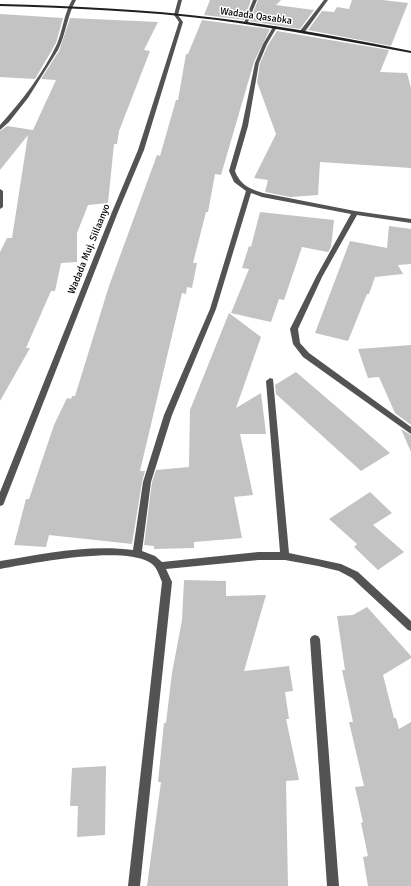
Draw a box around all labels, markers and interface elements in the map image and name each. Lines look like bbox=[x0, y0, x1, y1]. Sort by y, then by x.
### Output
street label: Wadada Qasabka bbox=[219, 5, 293, 27]
street label: Wadada Muj. Siilaanyo bbox=[65, 202, 113, 296]

